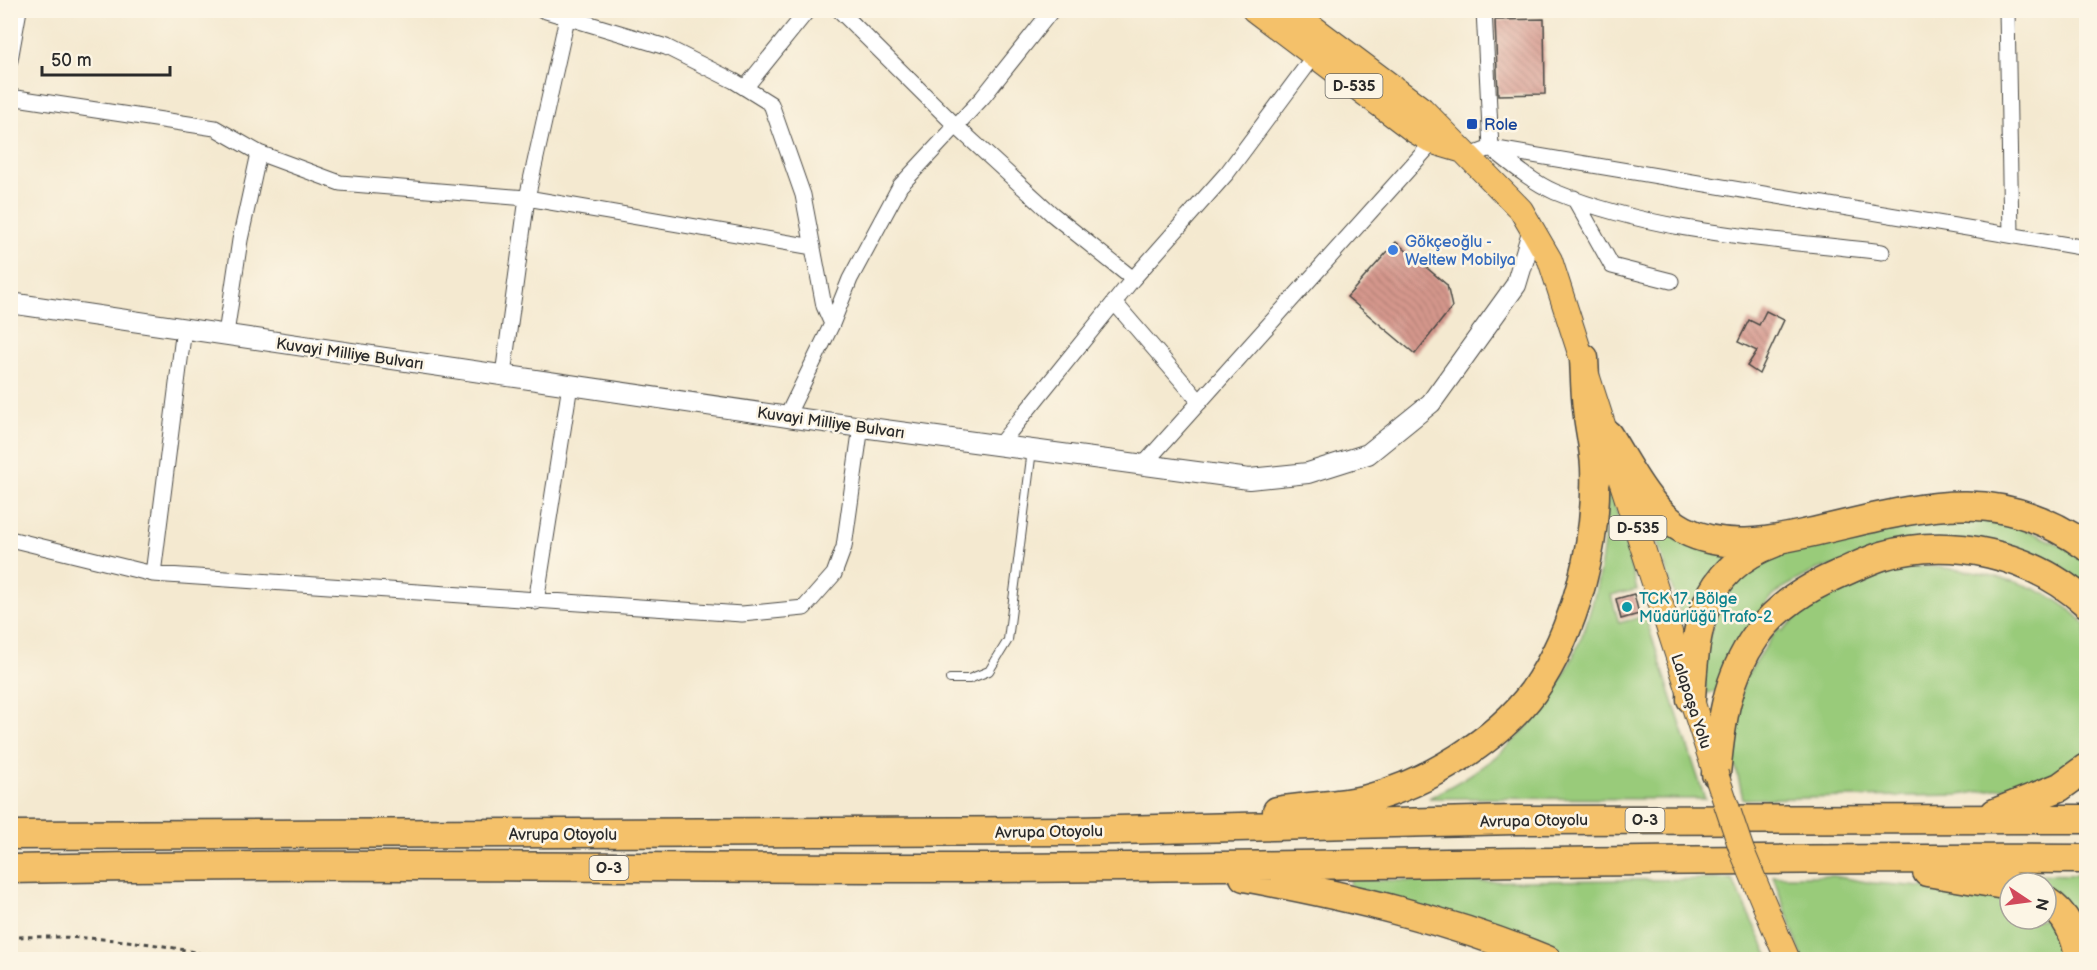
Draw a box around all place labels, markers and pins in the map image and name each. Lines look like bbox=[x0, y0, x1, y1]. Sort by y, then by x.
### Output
place label: Role bbox=[1484, 116, 1518, 135]
marker: Role bbox=[1465, 117, 1479, 131]
place label: Gökçeoğlu - Weltew Mobilya bbox=[1405, 233, 1516, 270]
marker: Gökçeoğlu - Weltew Mobilya bbox=[1386, 243, 1400, 257]
place label: TCK 17. Bölge Müdürlüğü Trafo-2 bbox=[1639, 590, 1773, 627]
marker: TCK 17. Bölge Müdürlüğü Trafo-2 bbox=[1620, 600, 1634, 614]

